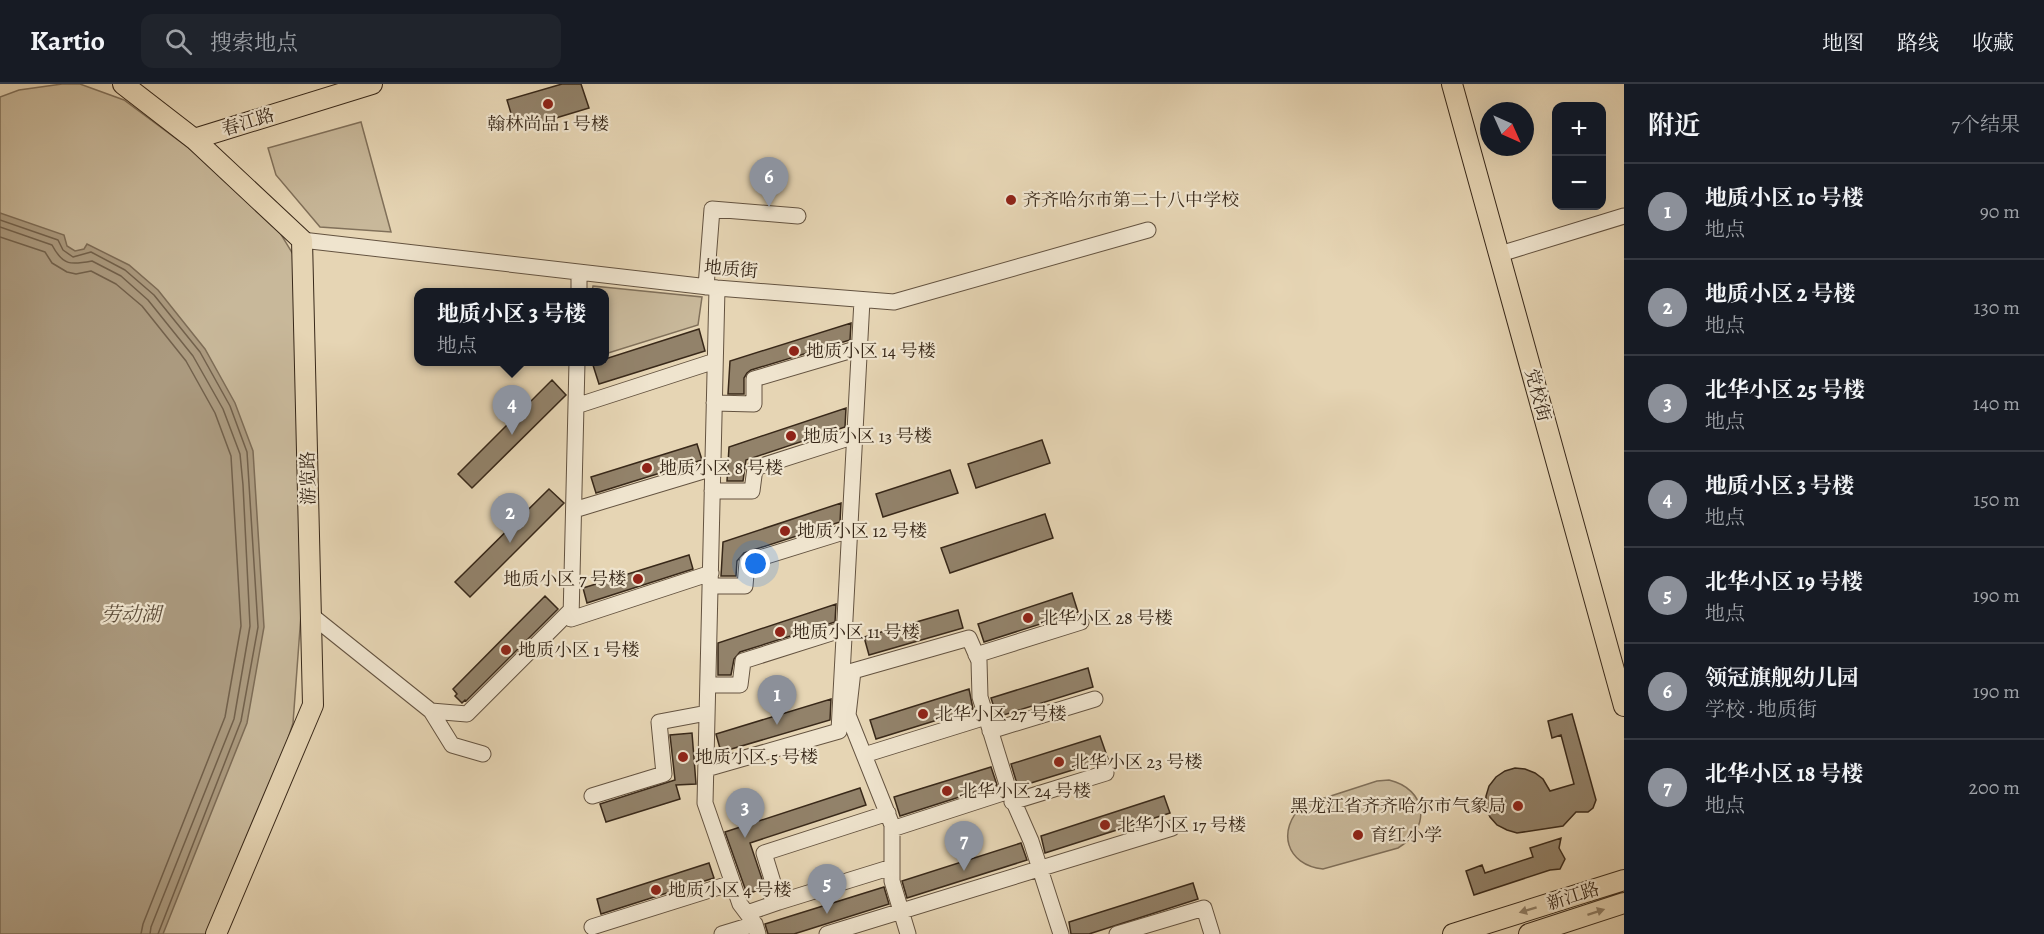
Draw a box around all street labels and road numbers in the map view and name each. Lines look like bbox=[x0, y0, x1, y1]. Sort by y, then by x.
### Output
street label: 春江路 bbox=[219, 103, 277, 141]
street label: 地质街 bbox=[703, 255, 759, 283]
street label: 党校街 bbox=[1519, 366, 1557, 424]
street label: 游览路 bbox=[296, 451, 320, 505]
street label: 新江路 bbox=[1544, 877, 1602, 915]

